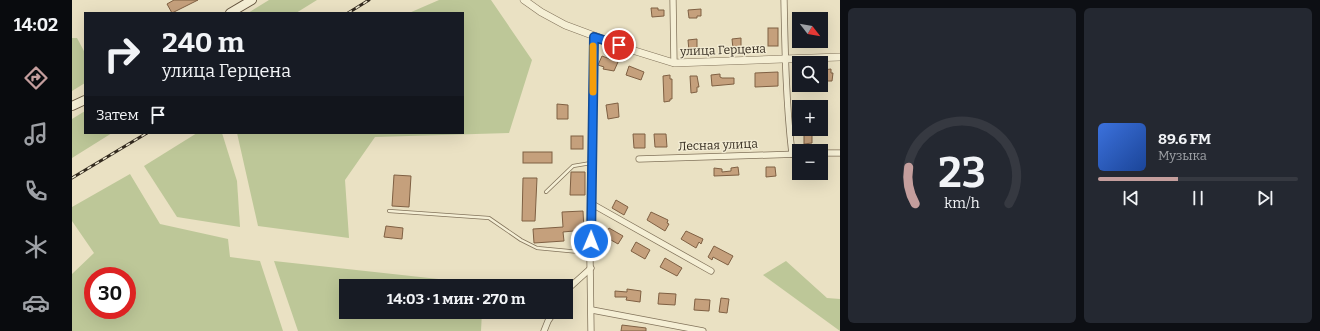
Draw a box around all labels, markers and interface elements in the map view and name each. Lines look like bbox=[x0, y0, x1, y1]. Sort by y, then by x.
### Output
north arrow bbox=[792, 12, 828, 48]
map controls bbox=[792, 12, 828, 180]
text: 14:02 bbox=[14, 14, 58, 36]
text: 240 m bbox=[162, 26, 244, 59]
icon: right bbox=[96, 28, 148, 80]
pin bbox=[602, 28, 636, 62]
icon: arrive bbox=[608, 34, 630, 56]
street label: улица Герцена bbox=[679, 41, 767, 59]
button: search bbox=[792, 56, 828, 92]
text: улица Герцена bbox=[162, 60, 291, 82]
icon: directions bbox=[22, 64, 50, 92]
button: + bbox=[792, 100, 828, 136]
icon: arrive bbox=[147, 104, 169, 126]
text: Затем bbox=[96, 106, 139, 124]
icon: music bbox=[22, 120, 50, 148]
text: 89.6 FM bbox=[1158, 130, 1211, 148]
street label: Лесная улица bbox=[678, 137, 759, 153]
button: − bbox=[792, 144, 828, 180]
text: 23 bbox=[938, 147, 986, 197]
text: Музыка bbox=[1158, 148, 1207, 163]
icon: phone bbox=[22, 177, 50, 205]
icon: previous bbox=[1120, 187, 1142, 209]
icon: pause bbox=[1187, 187, 1209, 209]
icon: next bbox=[1254, 187, 1276, 209]
text: km/h bbox=[944, 194, 980, 211]
position arrow bbox=[570, 220, 612, 262]
icon: climate bbox=[22, 233, 50, 261]
speed limit sign: 30 bbox=[84, 267, 136, 319]
icon: car bbox=[22, 289, 50, 317]
text: 14:03 · 1 мин · 270 m bbox=[387, 290, 525, 308]

